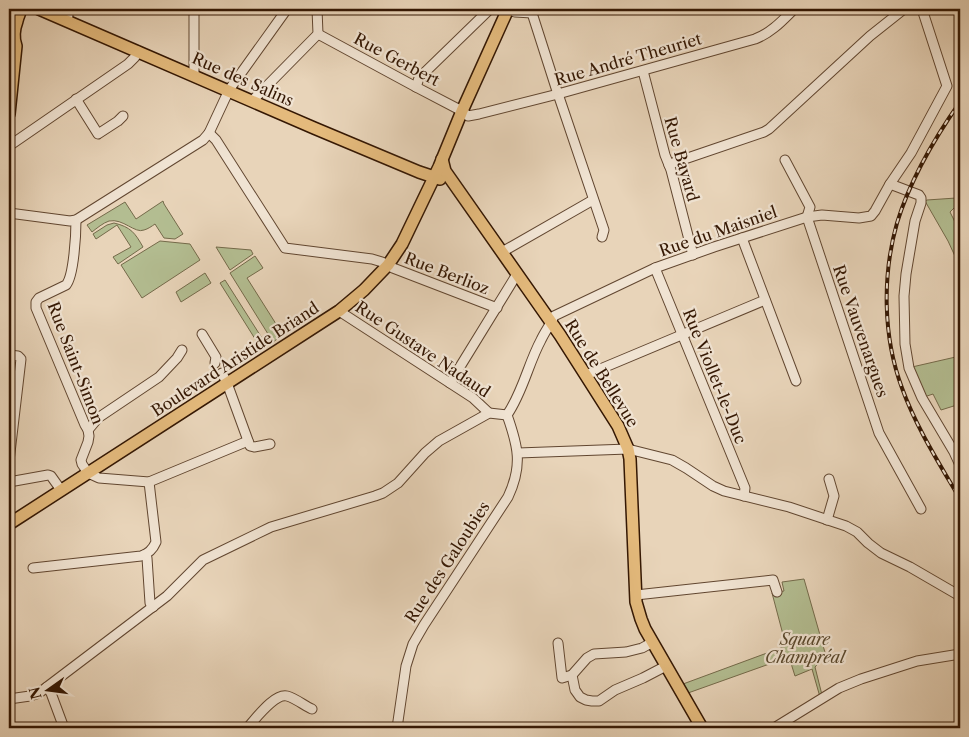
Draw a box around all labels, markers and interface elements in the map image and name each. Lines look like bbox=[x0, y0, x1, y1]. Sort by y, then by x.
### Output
street label: Rue Gerbert bbox=[351, 28, 444, 90]
street label: Rue André Theuriet bbox=[552, 28, 704, 90]
street label: Rue des Salins bbox=[189, 48, 297, 110]
street label: Rue Bayard bbox=[660, 114, 704, 204]
street label: Rue du Maisniel bbox=[656, 201, 780, 261]
street label: Rue Berlioz bbox=[402, 248, 492, 298]
street label: Rue Vauvenargues bbox=[829, 262, 893, 400]
street label: Rue Gustave Nadaud bbox=[352, 296, 495, 402]
street label: Boulevard Aristide Briand bbox=[148, 297, 323, 421]
street label: Rue Saint-Simon bbox=[43, 299, 109, 427]
street label: Rue Viollet-le-Duc bbox=[679, 306, 751, 446]
street label: Rue de Bellevue bbox=[561, 315, 643, 431]
street label: Rue des Galoubies bbox=[400, 497, 494, 627]
park label: Square Champréal bbox=[765, 629, 847, 667]
north arrow bbox=[22, 664, 72, 714]
text: N bbox=[25, 685, 46, 701]

